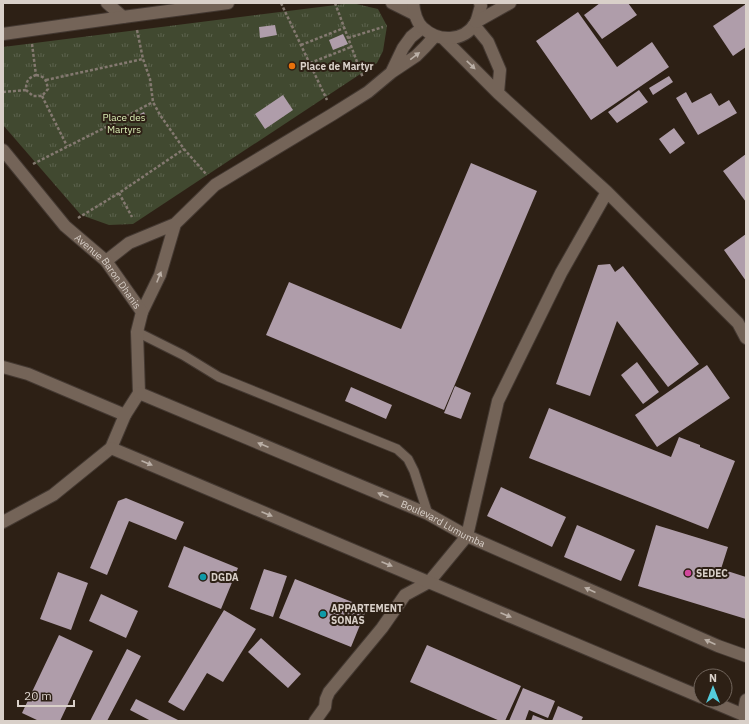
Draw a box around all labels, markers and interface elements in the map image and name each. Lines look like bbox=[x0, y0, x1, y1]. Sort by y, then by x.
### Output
one-way arrow bbox=[409, 52, 420, 60]
place label: Place de Martyr bbox=[300, 60, 374, 73]
marker: Place de Martyr bbox=[287, 61, 297, 71]
one-way arrow bbox=[466, 61, 476, 70]
park label: Place des Martyrs bbox=[102, 111, 146, 136]
street label: Avenue Baron Dhanis bbox=[72, 231, 144, 311]
one-way arrow bbox=[156, 270, 162, 282]
one-way arrow bbox=[258, 442, 269, 448]
one-way arrow bbox=[141, 460, 153, 467]
one-way arrow bbox=[377, 492, 389, 498]
street label: Boulevard Lumumba bbox=[399, 497, 488, 550]
one-way arrow bbox=[261, 511, 272, 517]
one-way arrow bbox=[381, 562, 393, 568]
place label: SEDEC bbox=[696, 567, 728, 580]
marker: SEDEC bbox=[683, 568, 693, 578]
place label: DGDA bbox=[211, 571, 239, 584]
marker: DGDA bbox=[198, 572, 208, 582]
one-way arrow bbox=[585, 587, 596, 593]
place label: APPARTEMENT SONAS bbox=[331, 602, 403, 627]
marker: APPARTEMENT SONAS bbox=[318, 609, 328, 619]
one-way arrow bbox=[501, 612, 512, 618]
one-way arrow bbox=[704, 639, 715, 645]
north arrow bbox=[693, 668, 733, 708]
text: N bbox=[709, 671, 717, 685]
scale bar bbox=[18, 682, 74, 708]
text: 20 m bbox=[24, 688, 52, 703]

